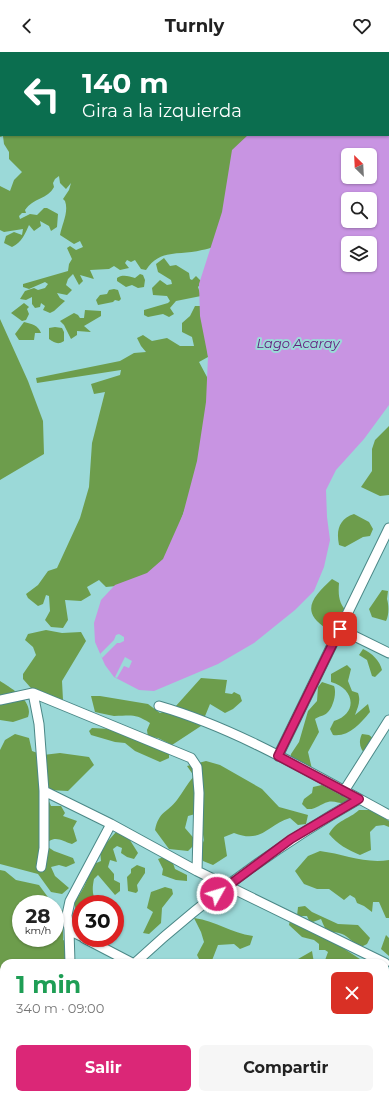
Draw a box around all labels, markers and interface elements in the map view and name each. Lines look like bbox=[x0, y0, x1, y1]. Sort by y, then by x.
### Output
icon: back bbox=[16, 15, 38, 37]
text: Turnly bbox=[165, 15, 224, 37]
icon: heart bbox=[351, 15, 373, 37]
text: 140 m bbox=[82, 66, 169, 100]
icon: left bbox=[16, 68, 68, 120]
text: Gira a la izquierda bbox=[82, 100, 242, 122]
north arrow bbox=[341, 148, 377, 184]
map controls bbox=[341, 148, 377, 272]
button: search bbox=[341, 192, 377, 228]
button: layers bbox=[341, 236, 377, 272]
water label: Lago Acaray bbox=[257, 335, 340, 351]
pin bbox=[323, 612, 357, 646]
icon: arrive bbox=[329, 618, 351, 640]
position arrow bbox=[196, 873, 238, 915]
speed limit sign: 30 bbox=[72, 895, 124, 947]
text: 28 bbox=[26, 904, 51, 928]
text: km/h bbox=[25, 924, 51, 937]
text: 1 min bbox=[16, 970, 81, 999]
button: close bbox=[331, 972, 373, 1014]
text: 340 m · 09:00 bbox=[16, 1000, 104, 1016]
button: Salir bbox=[16, 1045, 191, 1091]
button: Compartir bbox=[199, 1045, 373, 1091]

